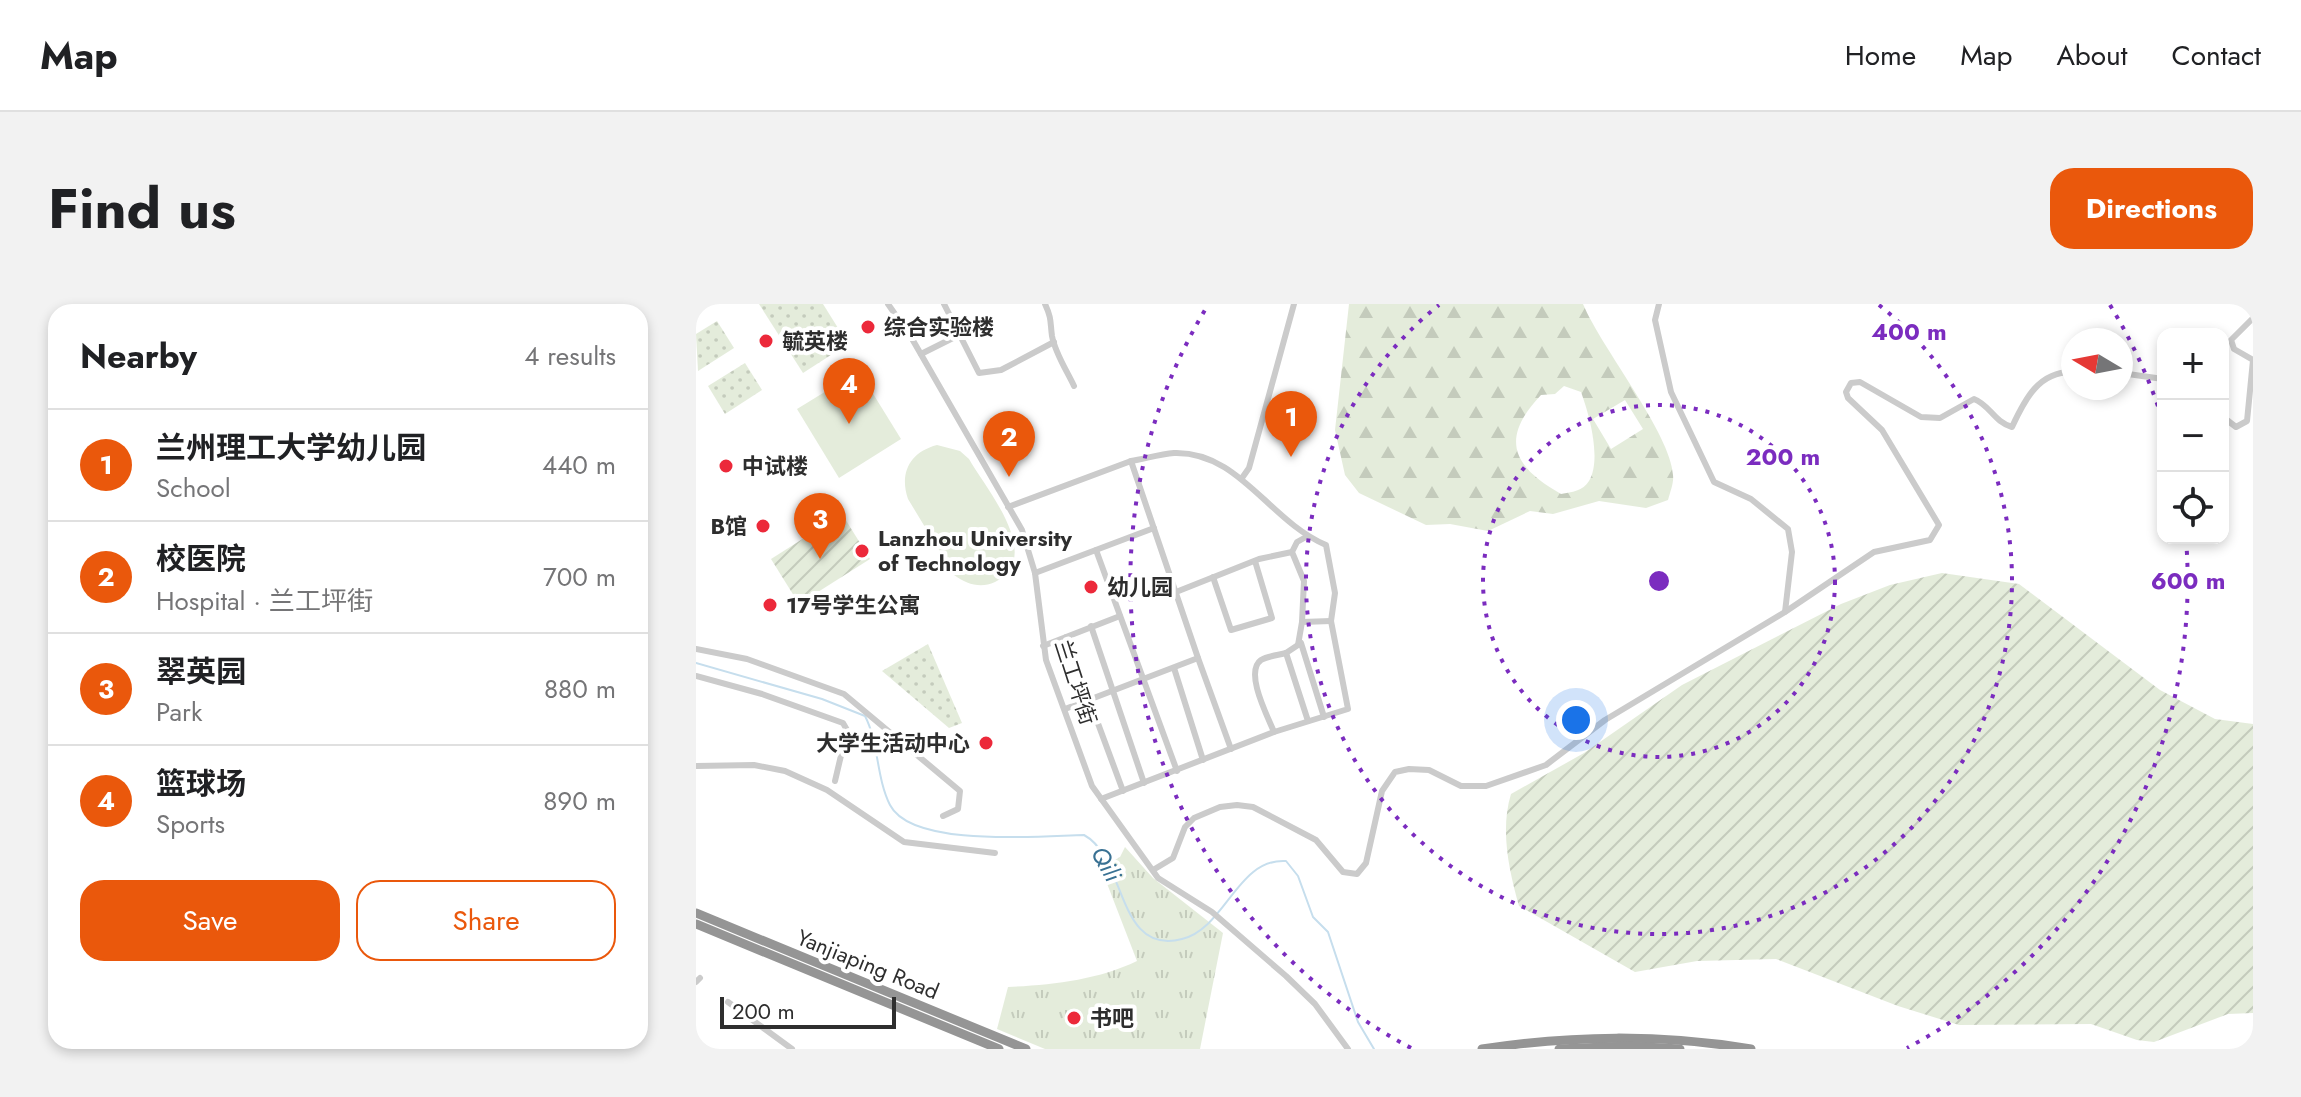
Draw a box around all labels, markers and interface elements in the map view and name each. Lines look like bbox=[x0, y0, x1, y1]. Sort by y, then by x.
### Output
text: Map bbox=[40, 28, 118, 83]
text: Home bbox=[1845, 35, 1916, 76]
text: Map bbox=[1960, 35, 2012, 76]
text: About bbox=[2056, 35, 2128, 76]
text: Contact bbox=[2172, 35, 2261, 76]
text: Find us bbox=[48, 168, 236, 249]
button: Directions bbox=[2050, 168, 2253, 249]
place label: 综合实验楼 bbox=[884, 311, 994, 343]
text: 400 m bbox=[1871, 314, 1947, 349]
marker: 综合实验楼 bbox=[859, 318, 877, 336]
place label: 毓英楼 bbox=[782, 325, 848, 357]
north arrow bbox=[2061, 328, 2133, 400]
map controls bbox=[2157, 328, 2229, 544]
button: + bbox=[2157, 328, 2229, 400]
text: Nearby bbox=[80, 332, 197, 381]
marker: 毓英楼 bbox=[757, 332, 775, 350]
text: 4 results bbox=[524, 337, 616, 375]
pin: 4 bbox=[823, 358, 875, 424]
pin: 1 bbox=[1265, 391, 1317, 457]
button: − bbox=[2157, 400, 2229, 472]
pin: 2 bbox=[983, 411, 1035, 477]
text: 兰州理工大学幼儿园 bbox=[156, 426, 426, 469]
text: 200 m bbox=[1746, 439, 1820, 474]
text: 1 bbox=[99, 446, 113, 484]
text: 440 m bbox=[542, 446, 616, 484]
place label: 中试楼 bbox=[742, 450, 808, 482]
marker: 中试楼 bbox=[717, 457, 735, 475]
text: School bbox=[156, 469, 231, 507]
button: locate bbox=[2157, 472, 2229, 544]
pin: 3 bbox=[794, 493, 846, 559]
place label: B馆 bbox=[710, 510, 747, 542]
marker: B馆 bbox=[754, 517, 772, 535]
place label: Lanzhou University of Technology bbox=[878, 522, 1073, 579]
text: 校医院 bbox=[156, 537, 246, 580]
marker: Lanzhou University of Technology bbox=[853, 542, 871, 560]
text: 2 bbox=[97, 558, 115, 596]
text: 700 m bbox=[543, 558, 616, 596]
text: 600 m bbox=[2151, 563, 2225, 598]
centre of rings bbox=[1645, 567, 1673, 595]
place label: 幼儿园 bbox=[1107, 571, 1173, 603]
marker: 幼儿园 bbox=[1082, 578, 1100, 596]
text: Hospital · 兰工坪街 bbox=[156, 582, 373, 620]
place label: 17号学生公寓 bbox=[786, 589, 920, 621]
marker: 17号学生公寓 bbox=[761, 596, 779, 614]
street label: 兰工坪街 bbox=[1047, 635, 1105, 729]
text: 翠英园 bbox=[156, 650, 246, 693]
text: 3 bbox=[98, 670, 114, 708]
text: 880 m bbox=[544, 670, 616, 708]
text: Park bbox=[156, 693, 202, 731]
your location bbox=[1556, 700, 1596, 740]
place label: 大学生活动中心 bbox=[816, 727, 970, 759]
marker: 大学生活动中心 bbox=[977, 734, 995, 752]
text: 篮球场 bbox=[156, 762, 246, 805]
text: 4 bbox=[97, 782, 115, 820]
text: 890 m bbox=[543, 782, 616, 820]
text: Sports bbox=[156, 805, 225, 843]
water label: Qili bbox=[1082, 840, 1131, 889]
button: Save bbox=[80, 880, 340, 961]
button: Share bbox=[356, 880, 616, 961]
street label: Yanjiaping Road bbox=[792, 921, 944, 1007]
scale bar bbox=[720, 993, 896, 1029]
text: 200 m bbox=[732, 995, 795, 1027]
place label: 书吧 bbox=[1090, 1002, 1134, 1034]
marker: 书吧 bbox=[1065, 1009, 1083, 1027]

